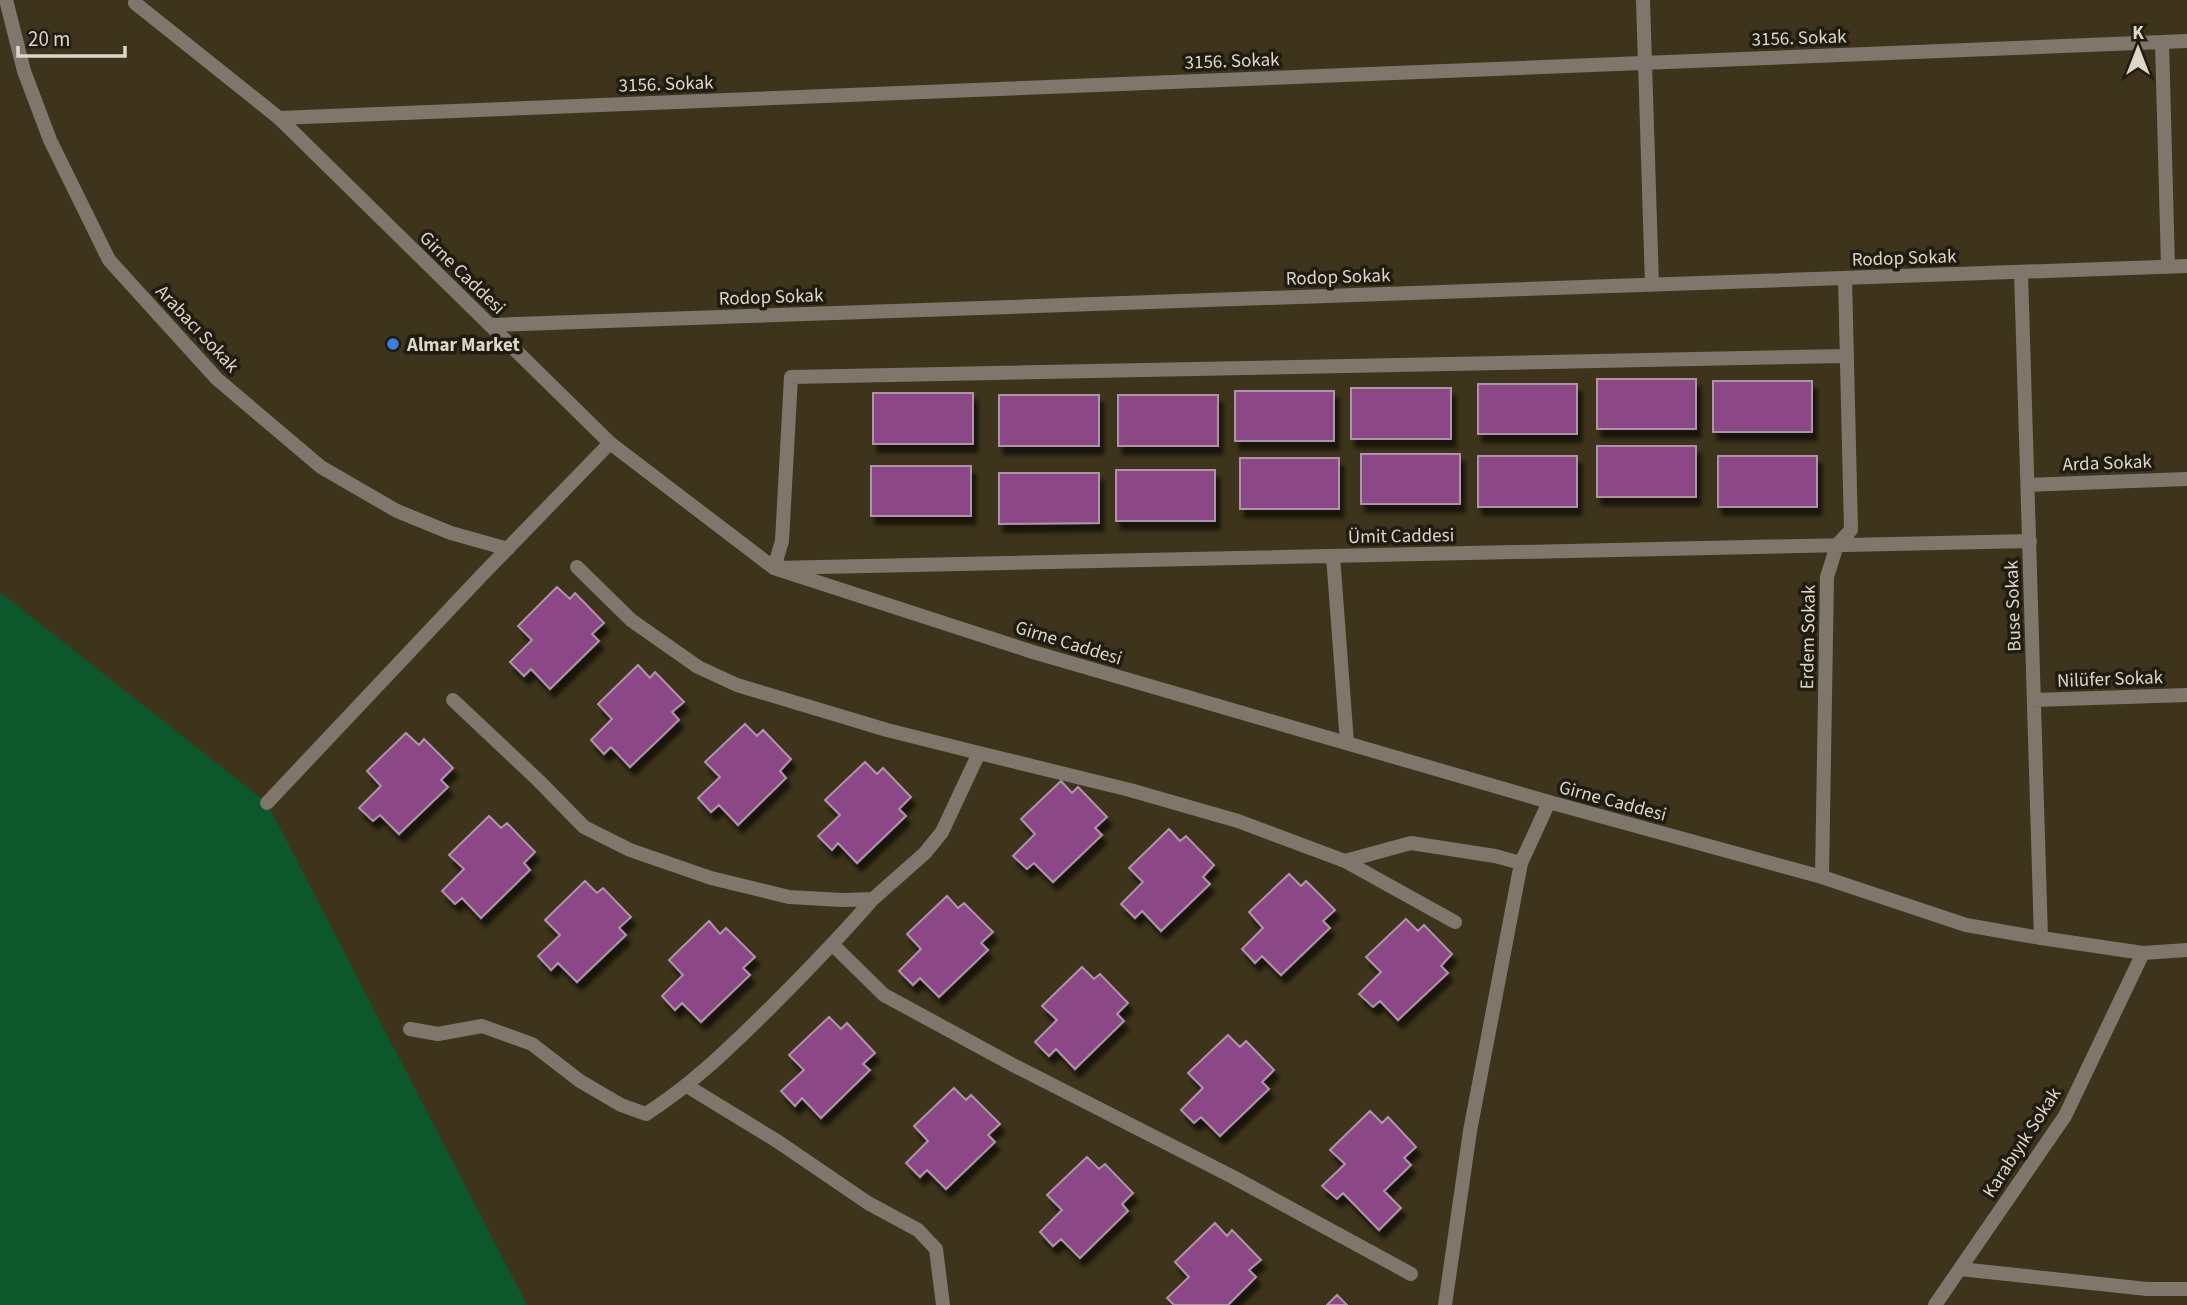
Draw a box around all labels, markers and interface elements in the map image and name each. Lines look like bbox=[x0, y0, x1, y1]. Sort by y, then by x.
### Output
scale bar bbox=[18, 14, 124, 58]
north arrow bbox=[2103, 14, 2173, 84]
text: K bbox=[2132, 20, 2144, 47]
street label: 3156. Sokak bbox=[1751, 23, 1848, 54]
text: 20 m bbox=[28, 24, 70, 54]
street label: 3156. Sokak bbox=[1184, 46, 1281, 77]
street label: 3156. Sokak bbox=[618, 69, 715, 100]
street label: Girne Caddesi bbox=[413, 225, 511, 321]
street label: Rodop Sokak bbox=[1851, 243, 1957, 274]
street label: Rodop Sokak bbox=[1285, 262, 1391, 293]
street label: Arabacı Sokak bbox=[149, 279, 245, 379]
street label: Rodop Sokak bbox=[718, 282, 824, 313]
place label: Almar Market bbox=[406, 332, 520, 359]
marker: Almar Market bbox=[385, 336, 401, 352]
street label: Arda Sokak bbox=[2062, 448, 2153, 479]
street label: Ümit Caddesi bbox=[1348, 522, 1454, 551]
street label: Buse Sokak bbox=[1998, 559, 2029, 652]
street label: Erdem Sokak bbox=[1794, 584, 1823, 690]
street label: Girne Caddesi bbox=[1012, 614, 1125, 672]
street label: Nilüfer Sokak bbox=[2057, 664, 2164, 695]
street label: Girne Caddesi bbox=[1556, 774, 1669, 829]
street label: Karabıyık Sokak bbox=[1976, 1082, 2068, 1203]

